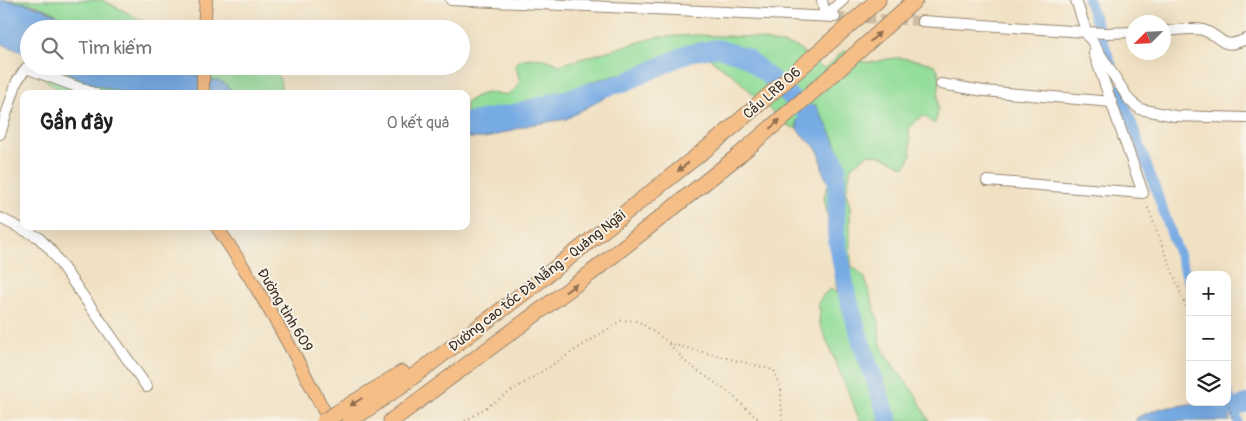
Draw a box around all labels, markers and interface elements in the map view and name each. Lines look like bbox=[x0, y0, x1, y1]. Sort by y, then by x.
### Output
north arrow bbox=[1126, 15, 1171, 60]
search box bbox=[20, 20, 470, 75]
one-way arrow bbox=[868, 31, 880, 43]
icon: search bbox=[38, 34, 66, 62]
text: Tìm kiếm bbox=[78, 36, 152, 60]
street label: Cầu LRB 06 bbox=[738, 62, 804, 123]
text: Gần đây bbox=[40, 109, 113, 136]
text: 0 kết quả bbox=[387, 113, 450, 133]
one-way arrow bbox=[768, 119, 781, 130]
one-way arrow bbox=[676, 162, 690, 172]
street label: Đường cao tốc Đà Nẵng - Quảng Ngãi bbox=[444, 205, 629, 355]
street label: Đường tỉnh 609 bbox=[253, 265, 317, 355]
map controls bbox=[1186, 271, 1231, 406]
button: + bbox=[1186, 271, 1231, 316]
one-way arrow bbox=[564, 283, 578, 293]
button: − bbox=[1186, 316, 1231, 361]
button: layers bbox=[1186, 361, 1231, 406]
one-way arrow bbox=[349, 397, 362, 406]

